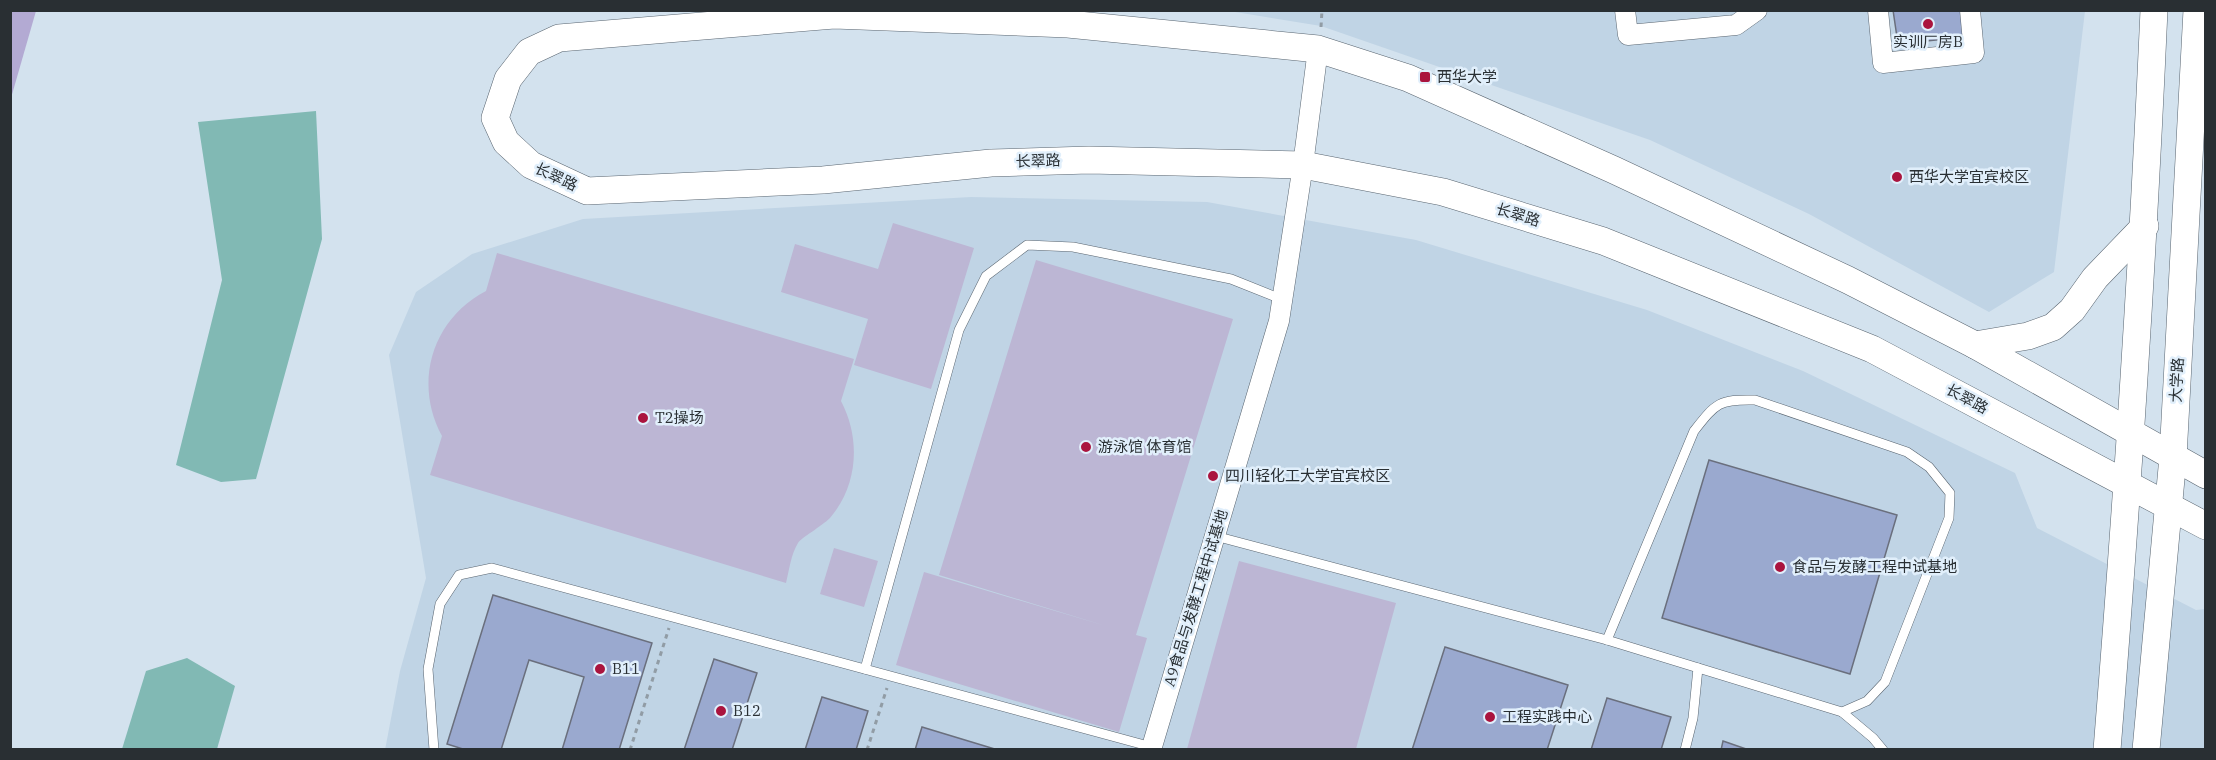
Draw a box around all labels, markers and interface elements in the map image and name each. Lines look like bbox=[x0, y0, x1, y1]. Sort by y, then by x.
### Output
marker: 实训厂房B bbox=[1921, 17, 1935, 31]
place label: 实训厂房B bbox=[1893, 32, 1963, 51]
place label: 西华大学 bbox=[1437, 67, 1497, 86]
marker: 西华大学 bbox=[1418, 70, 1432, 84]
street label: 长翠路 bbox=[1015, 150, 1061, 171]
street label: 长翠路 bbox=[532, 158, 581, 195]
place label: 西华大学宜宾校区 bbox=[1909, 167, 2029, 186]
marker: 西华大学宜宾校区 bbox=[1890, 170, 1904, 184]
street label: 长翠路 bbox=[1494, 199, 1542, 230]
street label: 大学路 bbox=[2166, 357, 2187, 403]
street label: 长翠路 bbox=[1943, 380, 1992, 418]
place label: T2操场 bbox=[655, 408, 704, 427]
marker: T2操场 bbox=[636, 411, 650, 425]
place label: 游泳馆 体育馆 bbox=[1098, 437, 1191, 456]
marker: 游泳馆 体育馆 bbox=[1079, 440, 1093, 454]
place label: 四川轻化工大学宜宾校区 bbox=[1225, 466, 1390, 485]
marker: 四川轻化工大学宜宾校区 bbox=[1206, 469, 1220, 483]
street label: A9食品与发酵工程中试基地 bbox=[1159, 507, 1232, 689]
place label: 食品与发酵工程中试基地 bbox=[1792, 557, 1957, 576]
marker: 食品与发酵工程中试基地 bbox=[1773, 560, 1787, 574]
place label: B11 bbox=[612, 659, 640, 678]
marker: B11 bbox=[593, 662, 607, 676]
place label: B12 bbox=[733, 701, 761, 720]
marker: B12 bbox=[714, 704, 728, 718]
place label: 工程实践中心 bbox=[1502, 707, 1592, 726]
marker: 工程实践中心 bbox=[1483, 710, 1497, 724]

